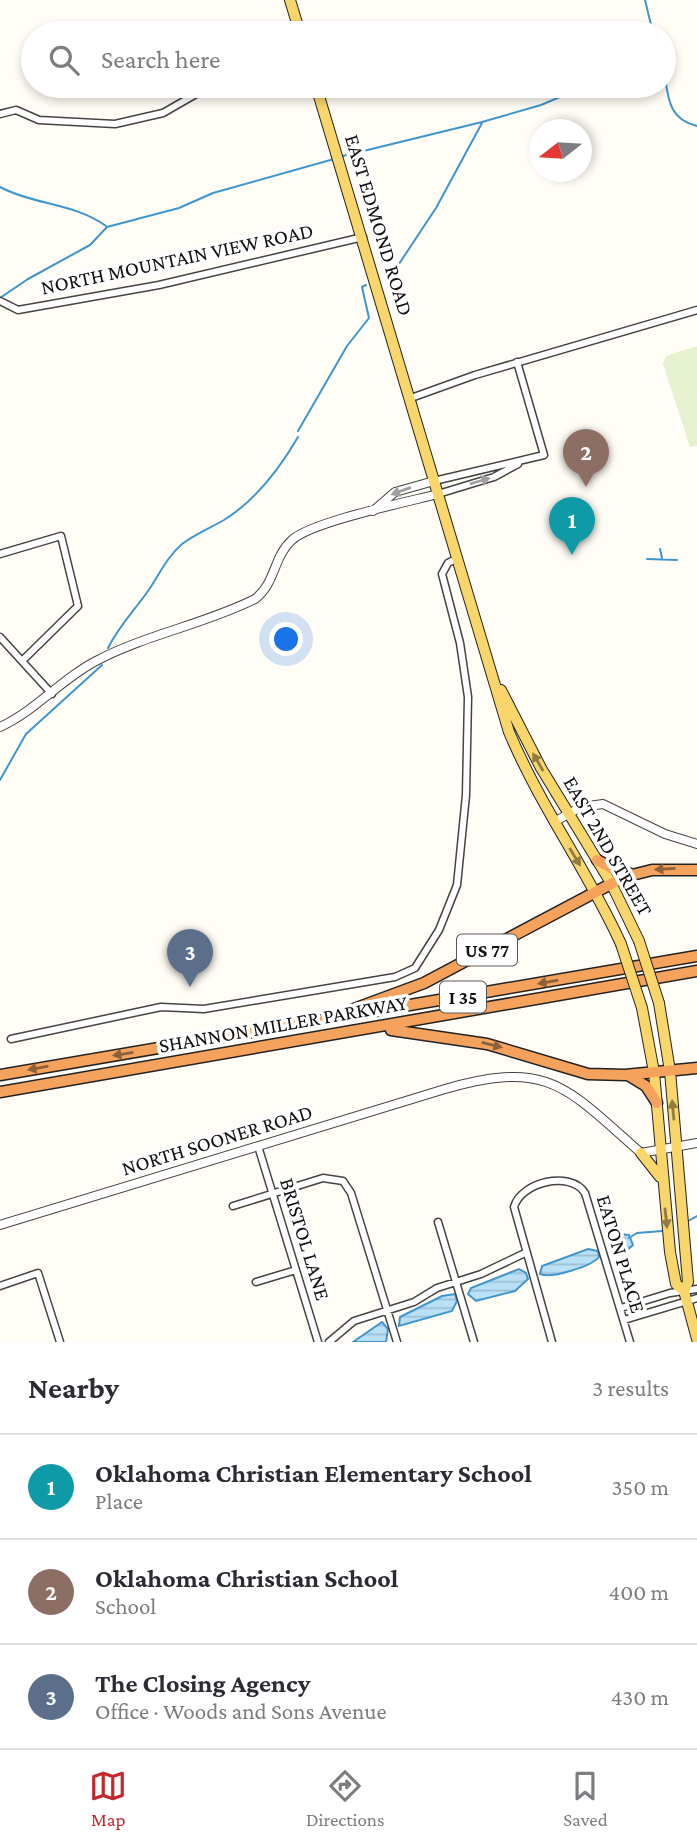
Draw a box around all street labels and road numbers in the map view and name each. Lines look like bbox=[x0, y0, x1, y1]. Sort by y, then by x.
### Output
street label: EAST EDMOND ROAD bbox=[340, 131, 418, 319]
street label: NORTH MOUNTAIN VIEW ROAD bbox=[39, 218, 315, 300]
street label: EAST 2ND STREET bbox=[558, 772, 658, 921]
road number: US 77 bbox=[457, 934, 517, 966]
road number: I 35 bbox=[440, 981, 486, 1012]
street label: SHANNON MILLER PARKWAY bbox=[157, 990, 410, 1058]
street label: NORTH SOONER ROAD bbox=[119, 1100, 315, 1180]
street label: BRISTOL LANE bbox=[275, 1175, 335, 1303]
street label: EATON PLACE bbox=[592, 1192, 650, 1316]

